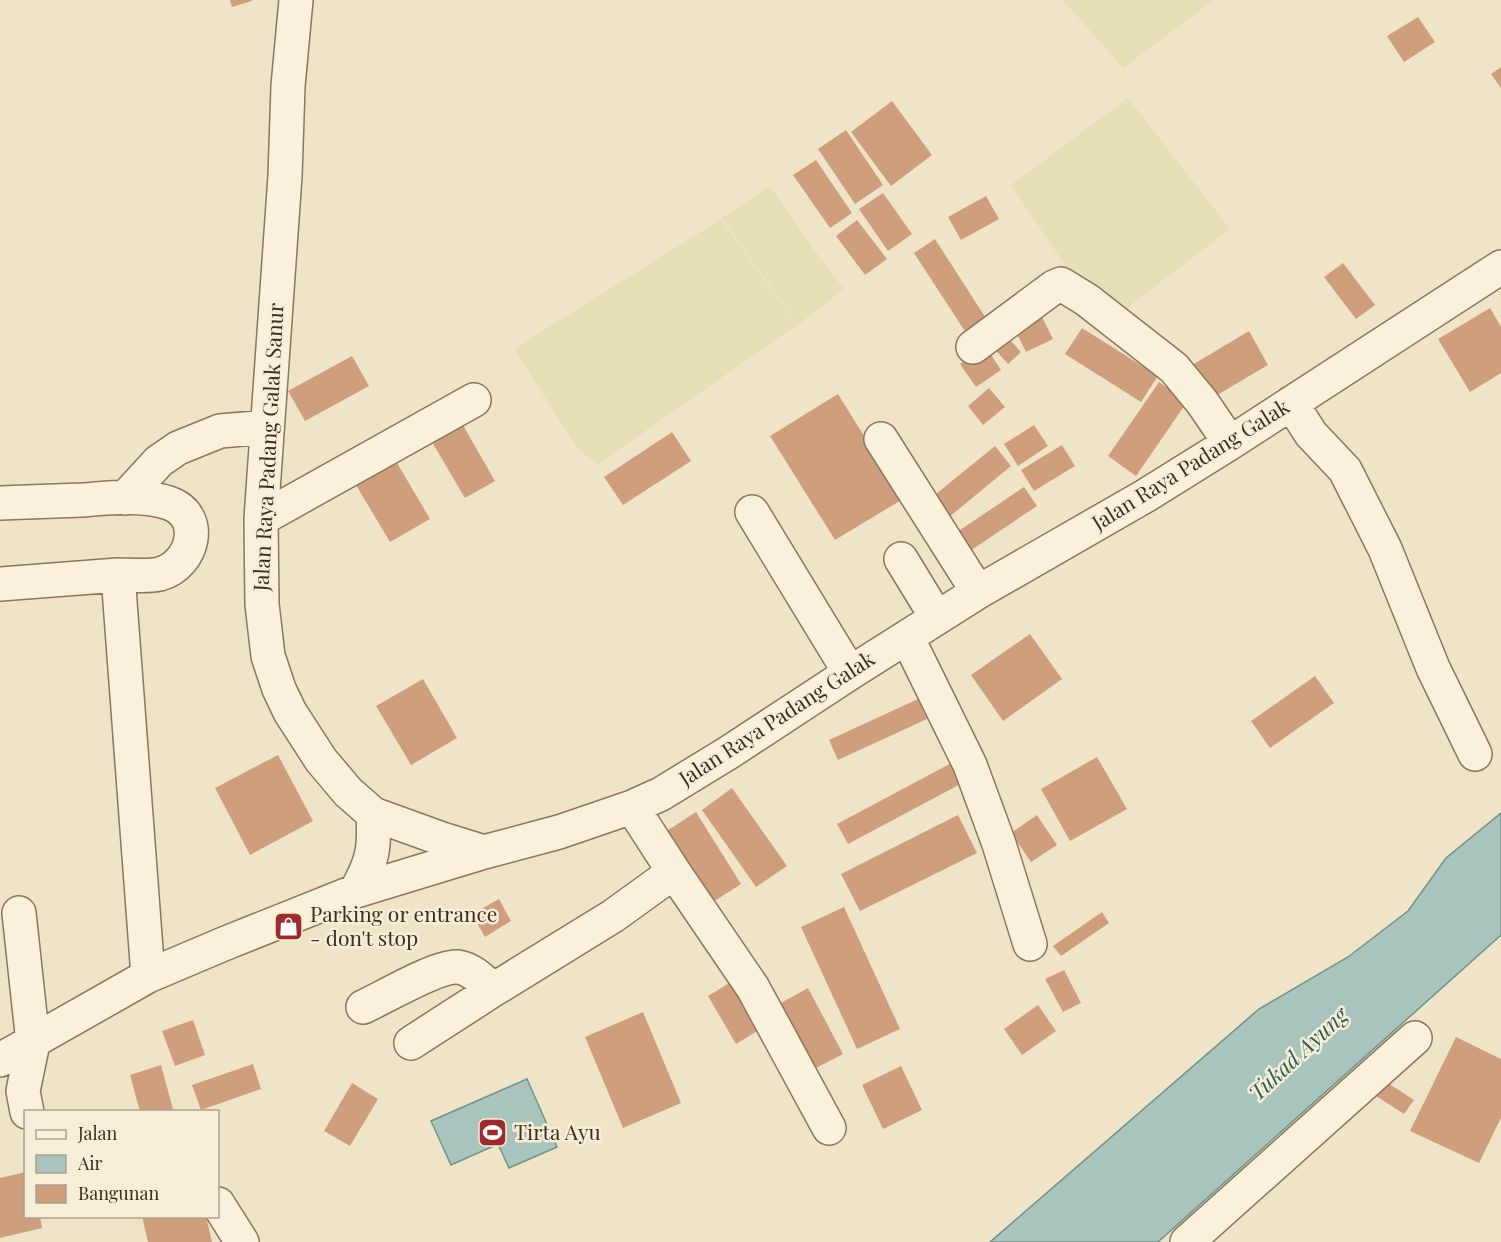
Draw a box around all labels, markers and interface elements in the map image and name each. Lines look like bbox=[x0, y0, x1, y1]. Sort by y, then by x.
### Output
street label: Jalan Raya Padang Galak Sanur bbox=[245, 301, 289, 593]
street label: Jalan Raya Padang Galak bbox=[1085, 391, 1294, 536]
street label: Jalan Raya Padang Galak bbox=[672, 643, 879, 792]
place label: Parking or entrance - don't stop bbox=[310, 899, 497, 951]
shop icon: Parking or entrance - don't stop bbox=[273, 911, 305, 943]
water label: Tukad Ayung bbox=[1241, 998, 1355, 1107]
legend bbox=[24, 1110, 219, 1218]
sports icon: Tirta Ayu bbox=[477, 1117, 509, 1149]
place label: Tirta Ayu bbox=[514, 1117, 601, 1145]
text: Jalan bbox=[77, 1121, 118, 1145]
text: Air bbox=[77, 1151, 103, 1175]
text: Bangunan bbox=[78, 1181, 159, 1205]

